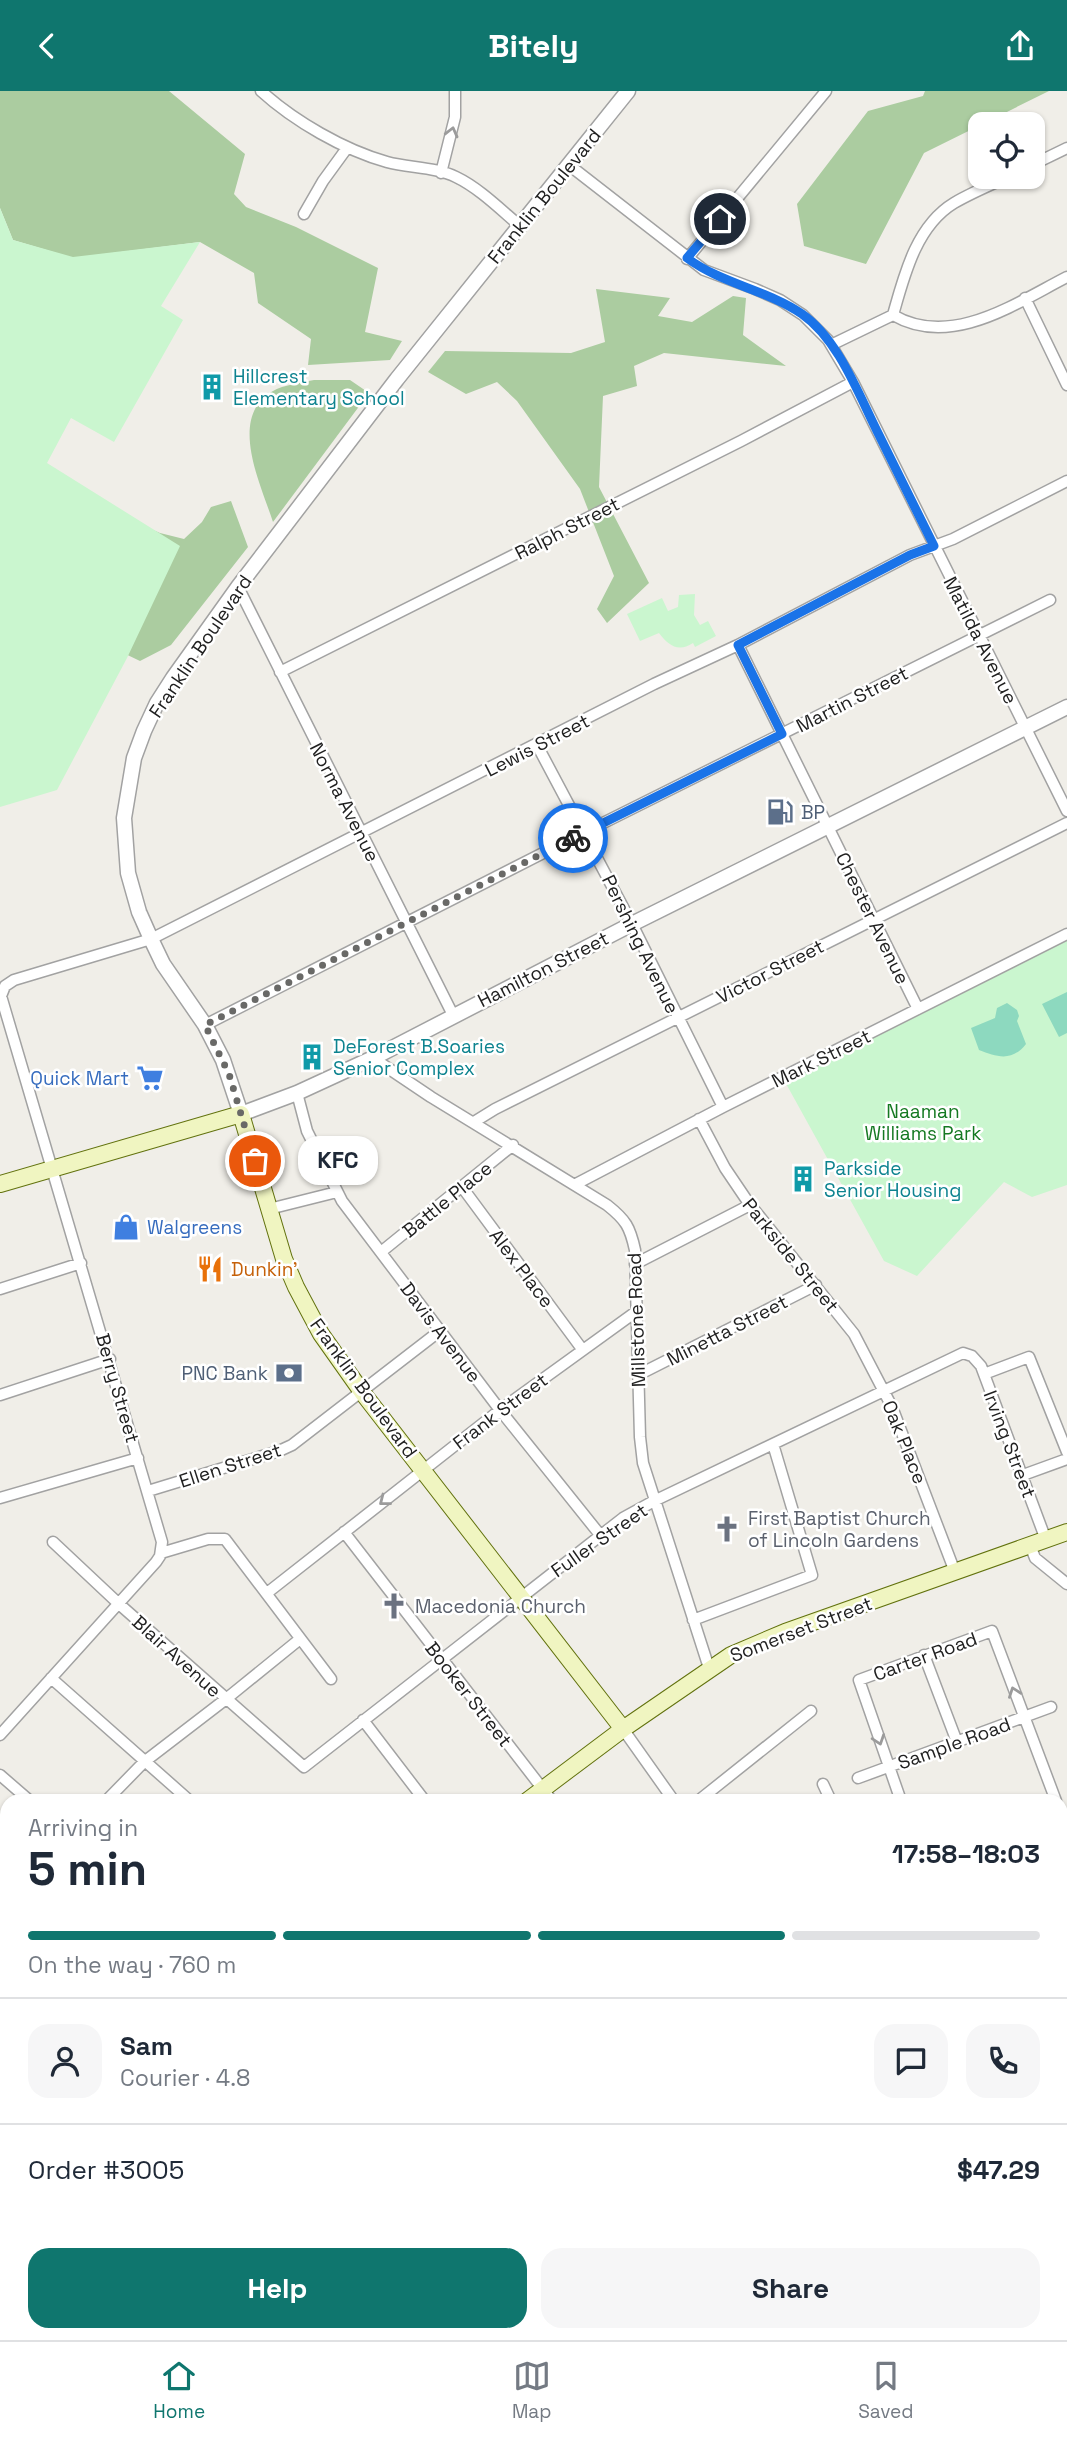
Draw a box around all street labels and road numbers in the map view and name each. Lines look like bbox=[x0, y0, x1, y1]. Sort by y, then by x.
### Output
street label: Franklin Boulevard bbox=[482, 124, 607, 269]
street label: Ralph Street bbox=[511, 491, 624, 566]
street label: Franklin Boulevard bbox=[143, 570, 258, 723]
street label: Matilda Avenue bbox=[938, 572, 1023, 708]
street label: Martin Street bbox=[792, 660, 912, 738]
street label: Lewis Street bbox=[481, 708, 594, 783]
street label: Norma Avenue bbox=[304, 738, 385, 866]
street label: Chester Avenue bbox=[830, 848, 915, 988]
street label: Pershing Avenue bbox=[596, 871, 685, 1018]
street label: Hamilton Street bbox=[473, 926, 613, 1013]
street label: Victor Street bbox=[712, 934, 828, 1009]
street label: Mark Street bbox=[767, 1024, 875, 1093]
street label: Battle Place bbox=[397, 1156, 497, 1243]
street label: Parkside Street bbox=[737, 1193, 844, 1318]
street label: Alex Place bbox=[484, 1224, 559, 1313]
street label: Millstone Road bbox=[622, 1252, 651, 1388]
street label: Davis Avenue bbox=[395, 1277, 487, 1388]
street label: Minetta Street bbox=[662, 1289, 792, 1372]
street label: Franklin Boulevard bbox=[304, 1313, 423, 1463]
street label: Berry Street bbox=[90, 1331, 145, 1446]
street label: Frank Street bbox=[448, 1367, 553, 1455]
street label: Irving Street bbox=[978, 1387, 1042, 1502]
street label: Oak Place bbox=[876, 1397, 933, 1488]
street label: Ellen Street bbox=[176, 1437, 284, 1494]
street label: Fuller Street bbox=[546, 1498, 653, 1583]
street label: Somerset Street bbox=[726, 1591, 876, 1668]
street label: Blair Avenue bbox=[127, 1610, 227, 1703]
street label: Carter Road bbox=[870, 1626, 980, 1687]
street label: Booker Street bbox=[420, 1637, 518, 1752]
street label: Sample Road bbox=[894, 1711, 1014, 1775]

